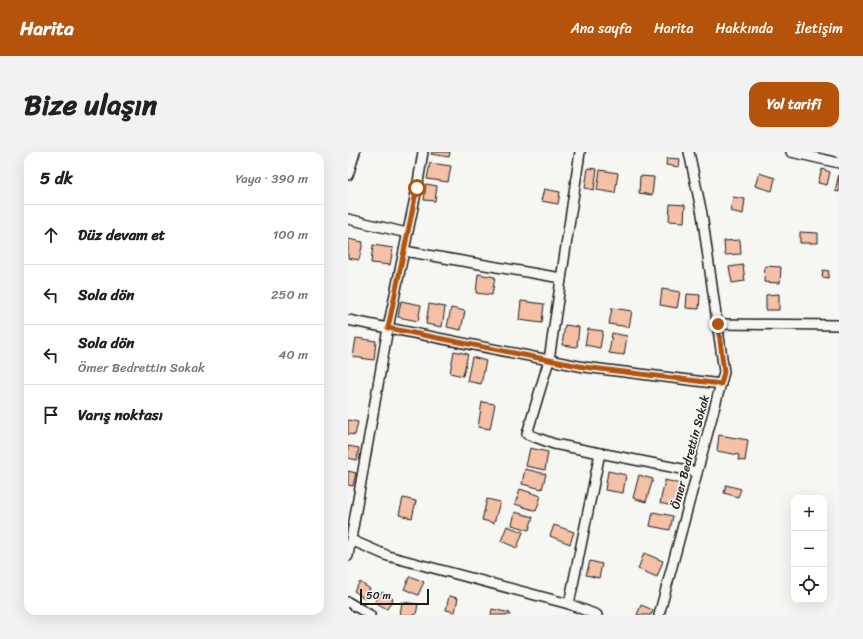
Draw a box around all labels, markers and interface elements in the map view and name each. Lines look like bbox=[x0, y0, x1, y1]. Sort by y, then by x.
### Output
text: Harita bbox=[20, 12, 74, 45]
text: Ana sayfa bbox=[571, 16, 632, 41]
text: Harita bbox=[654, 16, 694, 41]
text: Hakkında bbox=[716, 16, 773, 41]
text: İletişim bbox=[795, 16, 843, 41]
text: Bize ulaşın bbox=[24, 80, 157, 129]
button: Yol tarifi bbox=[749, 82, 839, 127]
text: 5 dk bbox=[40, 163, 73, 193]
text: Yaya · 390 m bbox=[235, 167, 308, 190]
route start bbox=[408, 179, 426, 197]
text: Düz devam et bbox=[78, 222, 165, 248]
text: 100 m bbox=[273, 223, 308, 246]
icon: ahead bbox=[40, 224, 62, 246]
text: Sola dön bbox=[78, 282, 134, 308]
text: 250 m bbox=[271, 283, 308, 306]
icon: left bbox=[40, 284, 62, 306]
route end bbox=[709, 315, 727, 333]
text: Sola dön bbox=[78, 330, 134, 356]
text: 40 m bbox=[278, 343, 308, 366]
icon: left bbox=[40, 344, 62, 366]
text: Ömer Bedrettin Sokak bbox=[78, 356, 205, 379]
street label: Ömer Bedrettin Sokak bbox=[664, 392, 716, 511]
text: Varış noktası bbox=[78, 402, 163, 428]
icon: arrive bbox=[40, 404, 62, 426]
map controls bbox=[791, 495, 827, 603]
button: + bbox=[791, 495, 827, 531]
button: − bbox=[791, 531, 827, 567]
button: locate bbox=[791, 567, 827, 603]
text: 50 m bbox=[366, 586, 391, 605]
scale bar bbox=[360, 587, 429, 606]

